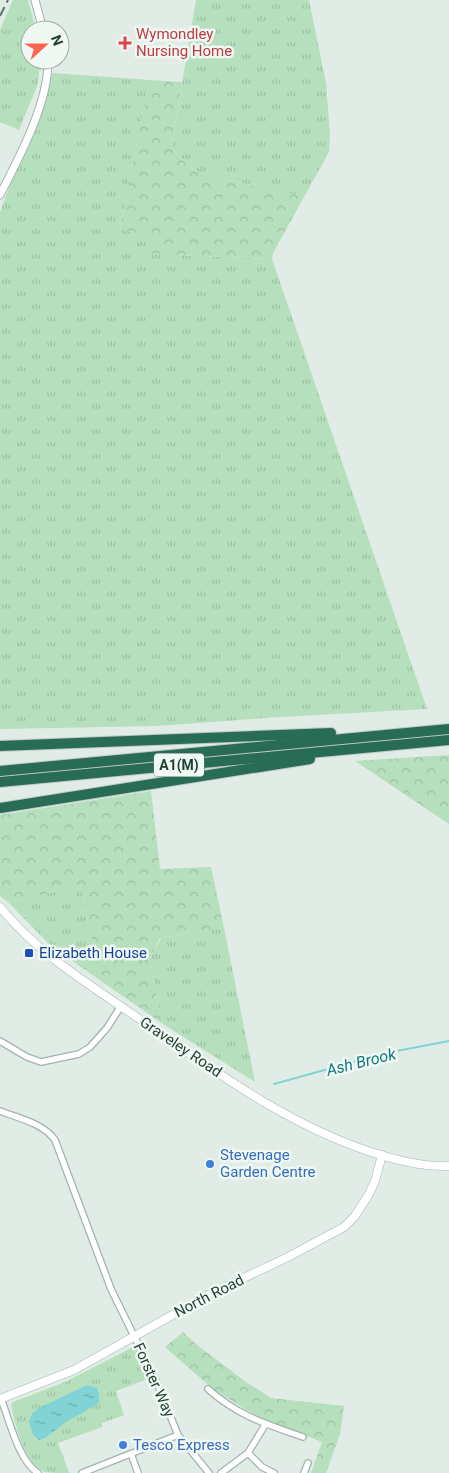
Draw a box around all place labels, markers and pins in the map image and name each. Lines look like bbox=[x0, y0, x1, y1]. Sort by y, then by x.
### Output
place label: Wymondley Nursing Home bbox=[136, 25, 232, 60]
marker: Wymondley Nursing Home bbox=[118, 36, 132, 50]
place label: Elizabeth House bbox=[39, 944, 147, 962]
marker: Elizabeth House bbox=[23, 947, 35, 959]
place label: Stevenage Garden Centre bbox=[220, 1146, 316, 1181]
marker: Stevenage Garden Centre bbox=[204, 1158, 216, 1170]
place label: Tesco Express bbox=[133, 1436, 230, 1454]
marker: Tesco Express bbox=[117, 1439, 129, 1451]

